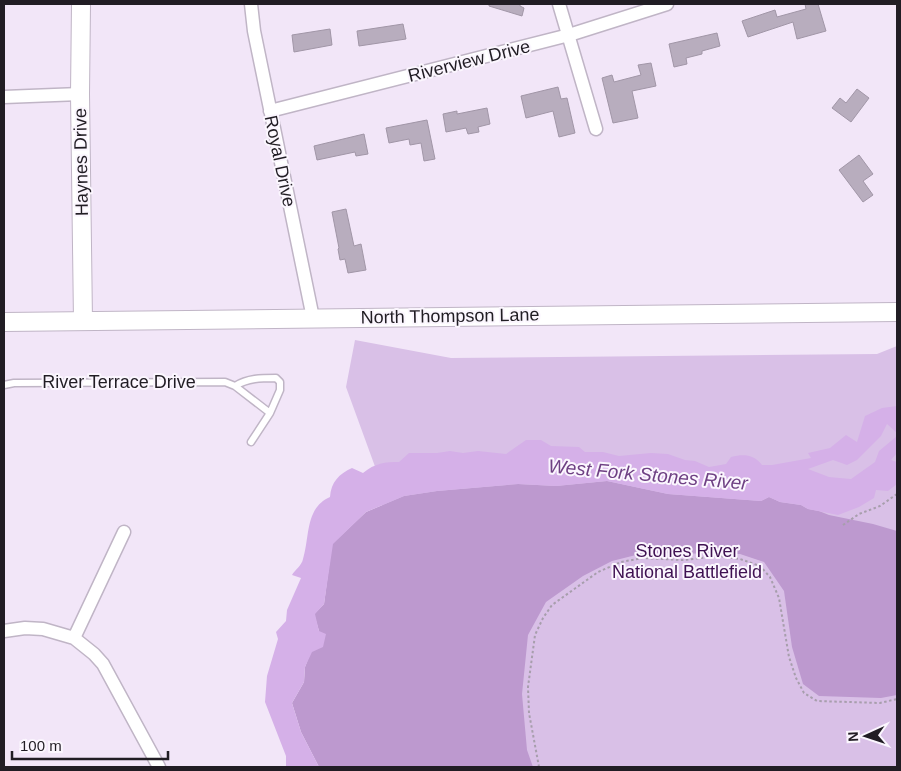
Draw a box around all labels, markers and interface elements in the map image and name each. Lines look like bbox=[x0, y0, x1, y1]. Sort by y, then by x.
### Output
street label: Riverview Drive bbox=[406, 36, 532, 86]
street label: Haynes Drive bbox=[70, 108, 92, 216]
street label: Royal Drive bbox=[261, 113, 299, 209]
street label: North Thompson Lane bbox=[360, 304, 540, 328]
street label: River Terrace Drive bbox=[42, 372, 196, 392]
water label: West Fork Stones River bbox=[547, 455, 749, 494]
park label: Stones River National Battlefield bbox=[612, 541, 762, 582]
north arrow bbox=[841, 711, 891, 761]
scale bar bbox=[12, 728, 169, 760]
text: N bbox=[845, 731, 861, 742]
text: 100 m bbox=[20, 737, 62, 754]

